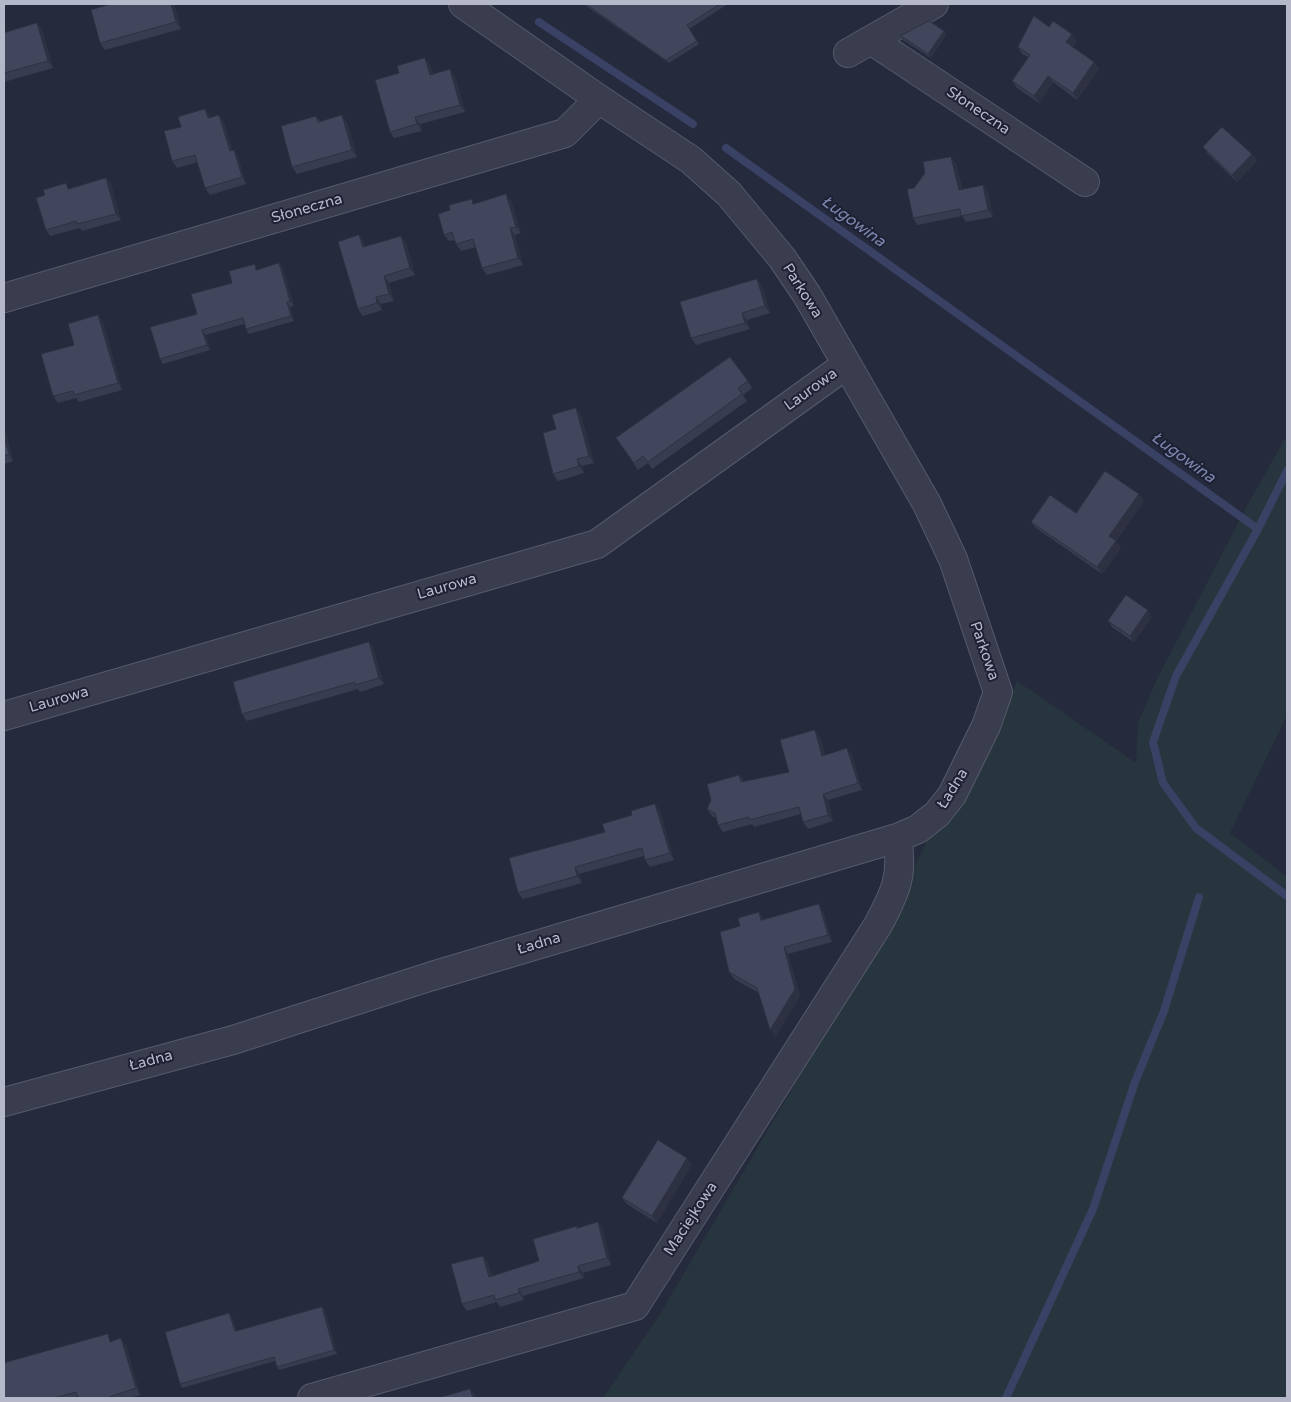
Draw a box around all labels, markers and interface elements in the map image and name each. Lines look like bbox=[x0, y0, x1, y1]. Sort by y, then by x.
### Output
street label: Słoneczna bbox=[943, 83, 1013, 139]
street label: Słoneczna bbox=[269, 190, 345, 228]
water label: Ługowina bbox=[817, 192, 889, 252]
street label: Parkowa bbox=[778, 260, 826, 322]
street label: Laurowa bbox=[781, 365, 841, 415]
water label: Ługowina bbox=[1147, 428, 1219, 488]
street label: Laurowa bbox=[415, 570, 479, 604]
street label: Parkowa bbox=[966, 619, 1002, 683]
street label: Laurowa bbox=[27, 683, 91, 717]
street label: Ładna bbox=[934, 765, 972, 813]
street label: Ładna bbox=[515, 929, 563, 959]
street label: Ładna bbox=[127, 1047, 175, 1075]
street label: Maciejkowa bbox=[661, 1179, 721, 1259]

